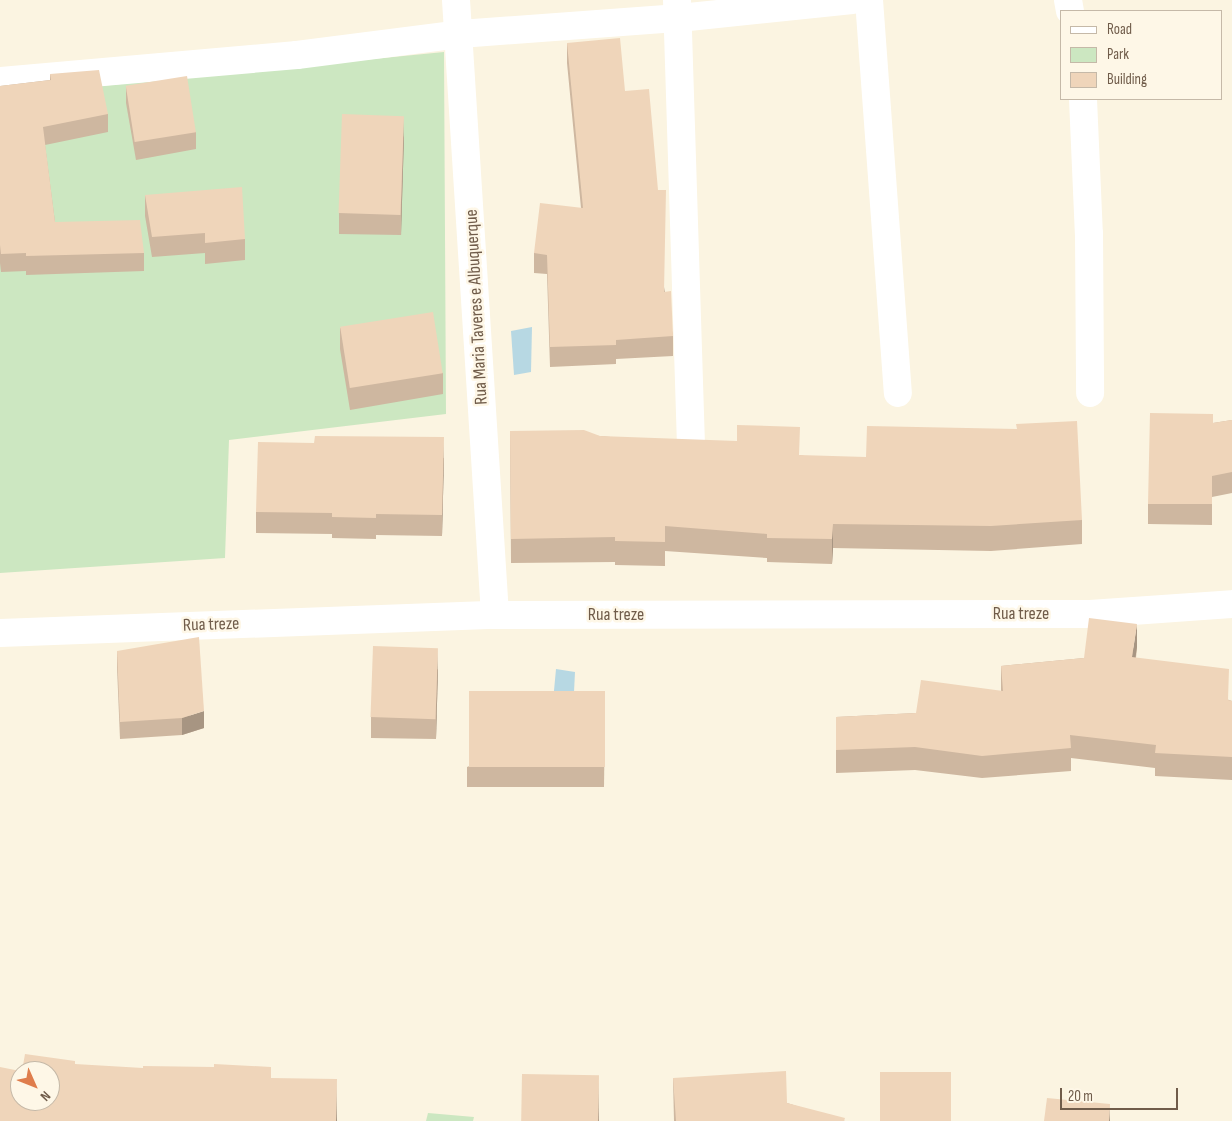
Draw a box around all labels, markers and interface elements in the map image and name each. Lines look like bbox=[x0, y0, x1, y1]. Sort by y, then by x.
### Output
legend bbox=[1060, 10, 1222, 100]
text: Road bbox=[1107, 20, 1132, 39]
text: Park bbox=[1107, 45, 1129, 64]
text: Building bbox=[1107, 70, 1147, 89]
street label: Rua Maria Taveres e Albuquerque bbox=[461, 209, 493, 405]
street label: Rua treze bbox=[993, 603, 1049, 625]
street label: Rua treze bbox=[588, 604, 644, 626]
street label: Rua treze bbox=[182, 613, 240, 637]
north arrow bbox=[10, 1061, 60, 1111]
scale bar bbox=[1062, 1078, 1180, 1110]
text: N bbox=[37, 1087, 54, 1105]
text: 20 m bbox=[1068, 1087, 1093, 1106]

